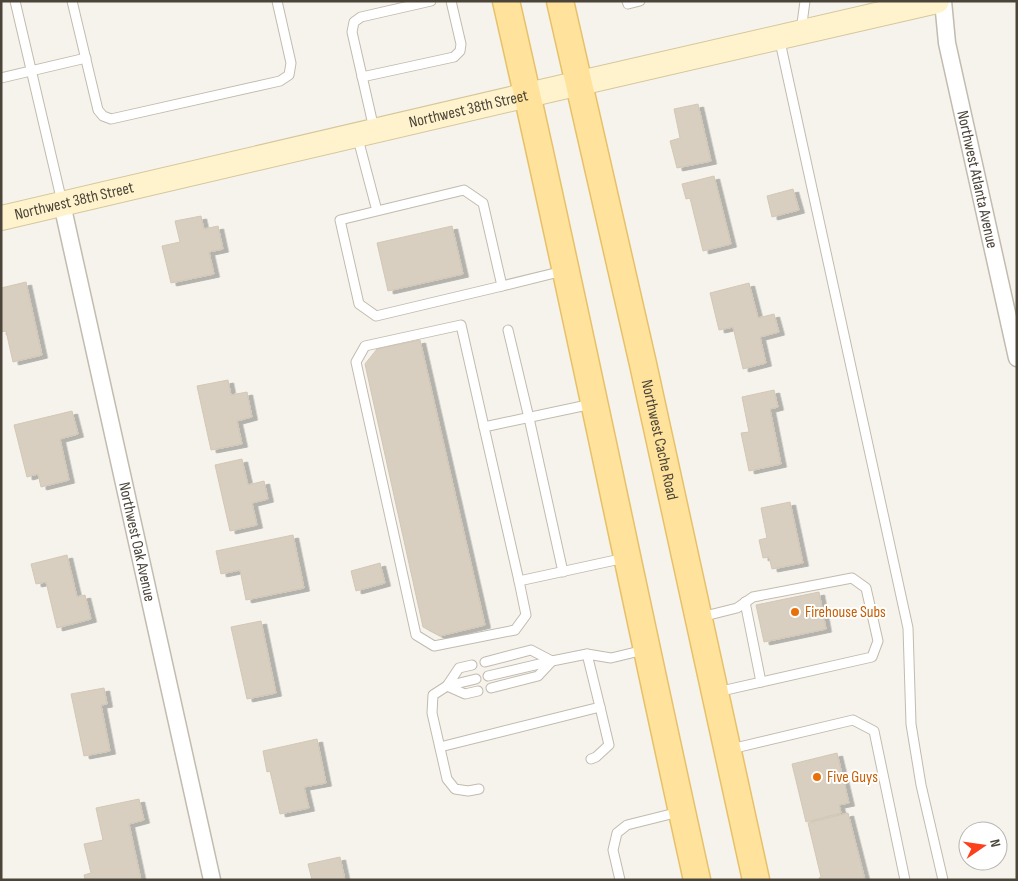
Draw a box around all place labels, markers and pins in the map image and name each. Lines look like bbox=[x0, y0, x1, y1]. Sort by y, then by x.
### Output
place label: Firehouse Subs bbox=[805, 603, 886, 622]
marker: Firehouse Subs bbox=[789, 606, 801, 618]
place label: Five Guys bbox=[827, 768, 878, 787]
marker: Five Guys bbox=[811, 771, 823, 783]

